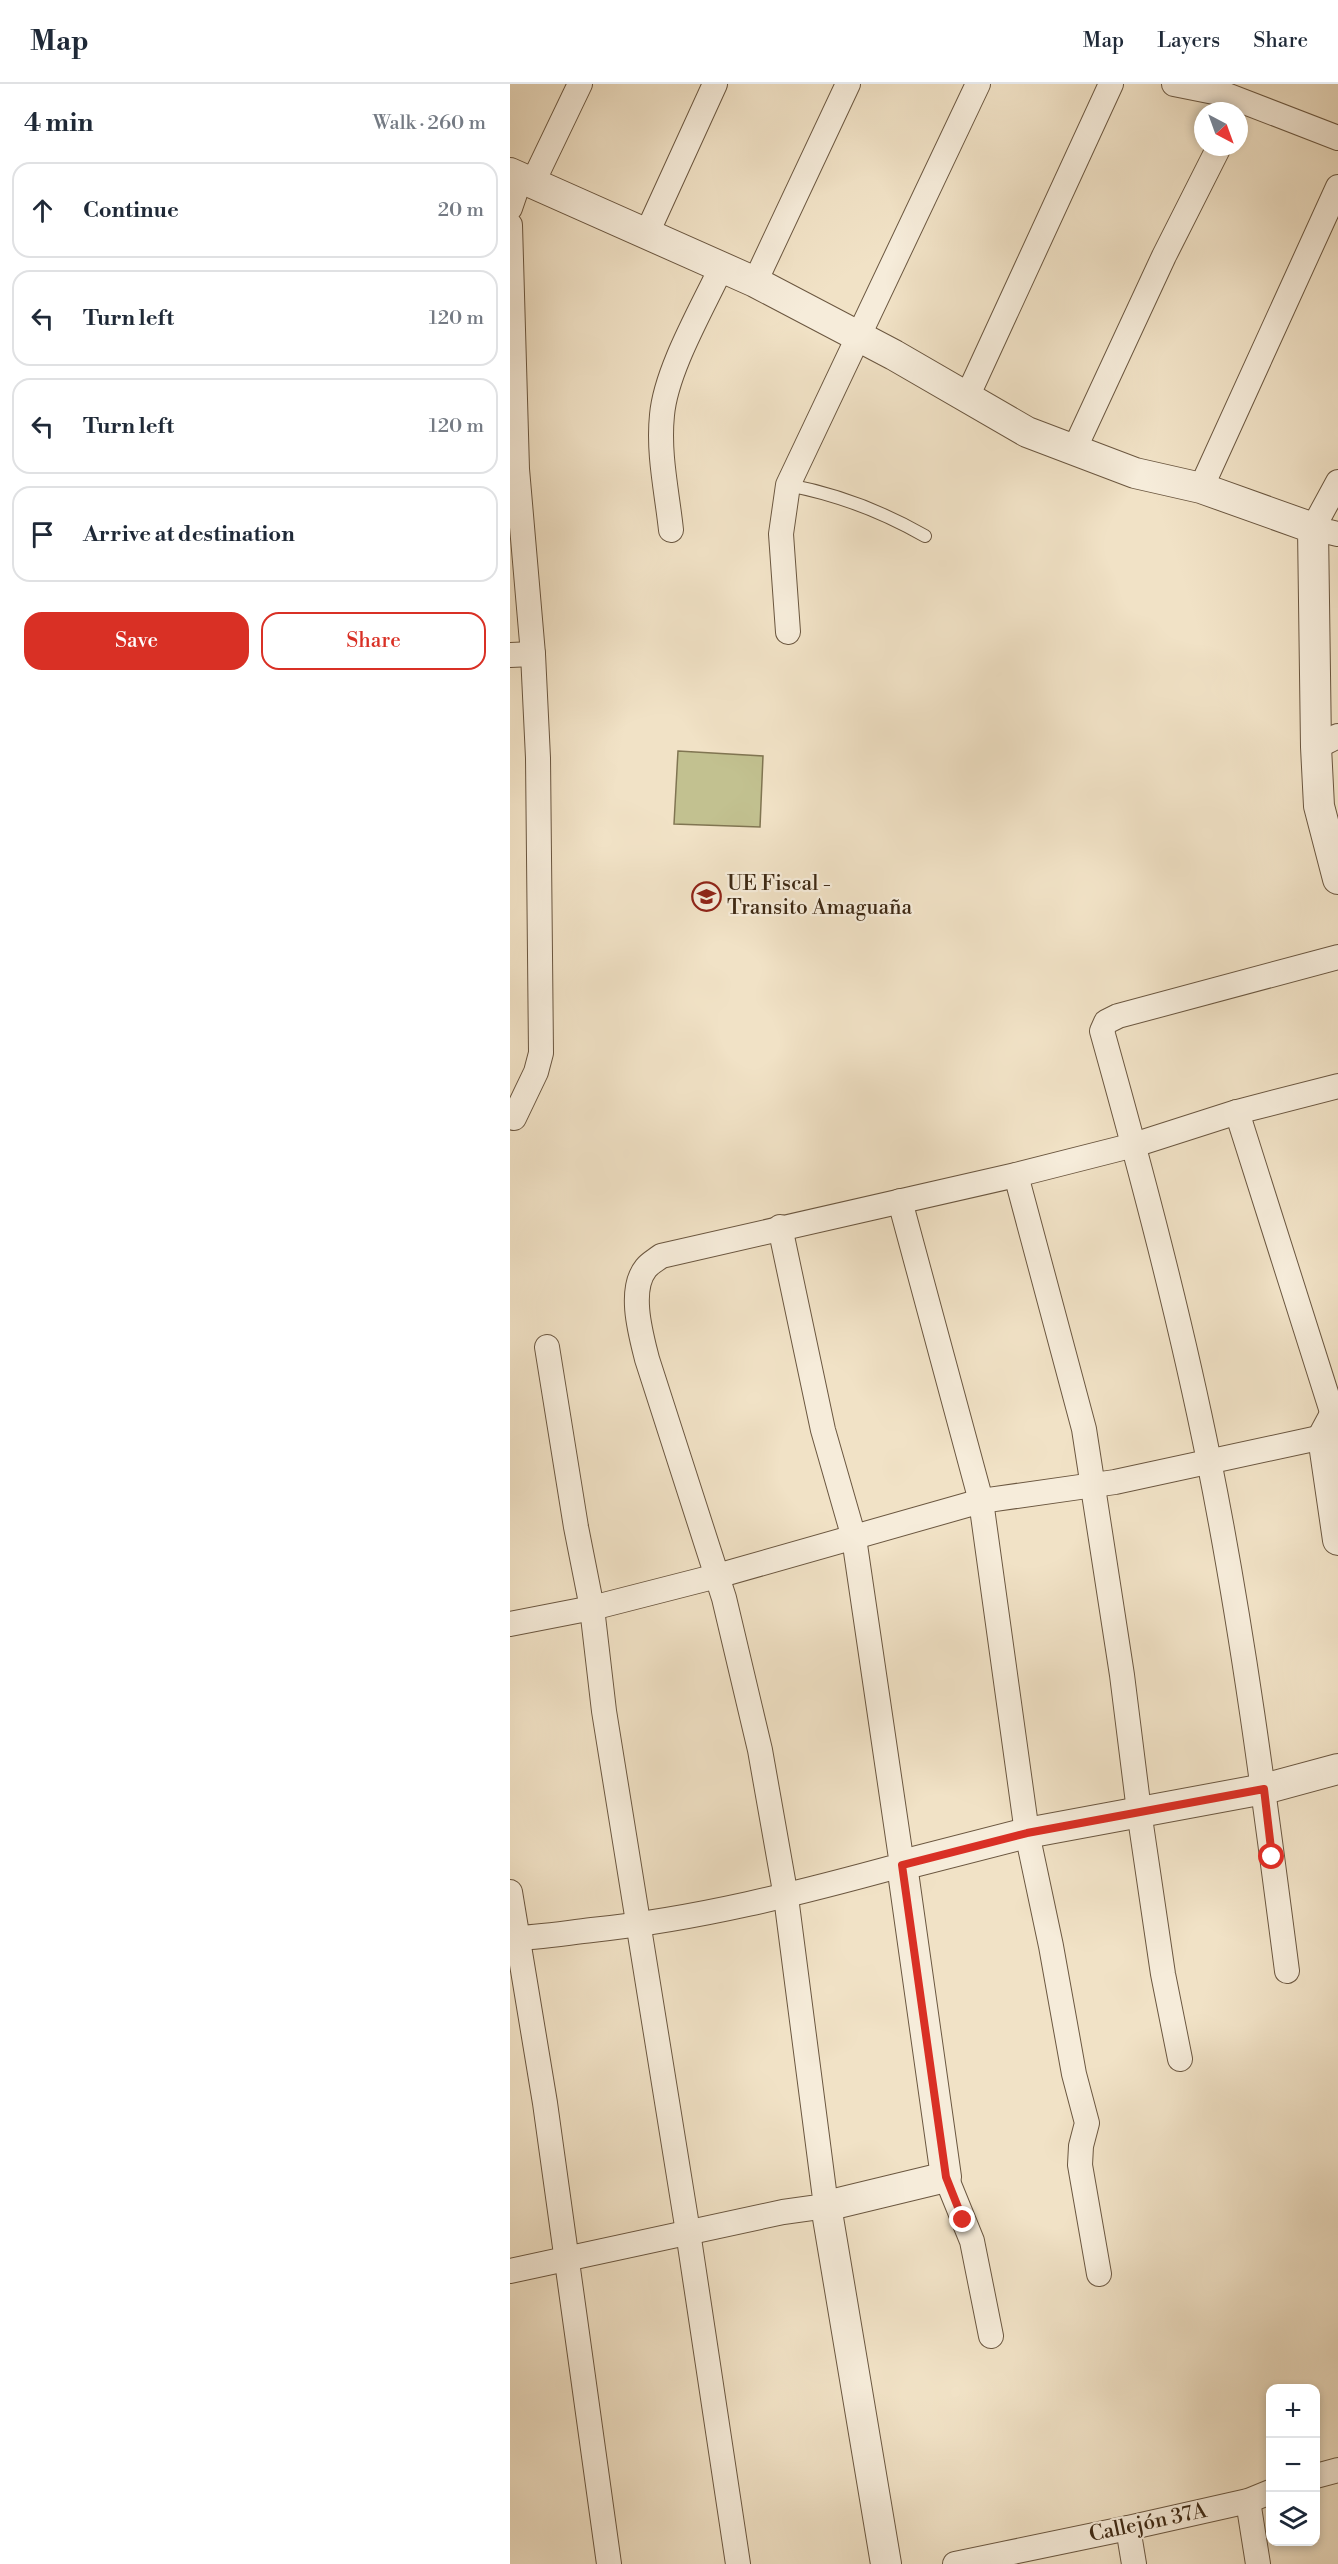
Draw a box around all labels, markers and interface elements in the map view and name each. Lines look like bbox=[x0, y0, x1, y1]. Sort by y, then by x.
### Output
text: Map bbox=[30, 24, 89, 59]
text: Map bbox=[1083, 28, 1124, 54]
text: Layers bbox=[1157, 28, 1220, 54]
text: Share bbox=[1253, 28, 1308, 54]
north arrow bbox=[1194, 102, 1248, 156]
text: 4 min bbox=[24, 107, 94, 139]
text: Walk · 260 m bbox=[373, 111, 486, 136]
icon: ahead bbox=[26, 194, 59, 227]
text: Continue bbox=[83, 197, 179, 224]
text: 20 m bbox=[438, 198, 484, 223]
icon: left bbox=[26, 302, 59, 335]
text: Turn left bbox=[83, 305, 174, 332]
text: 120 m bbox=[429, 306, 484, 331]
icon: left bbox=[26, 410, 59, 443]
text: Turn left bbox=[83, 413, 174, 440]
text: 120 m bbox=[429, 414, 484, 439]
icon: arrive bbox=[26, 518, 59, 551]
text: Arrive at destination bbox=[83, 521, 295, 548]
button: Save bbox=[24, 612, 249, 670]
button: Share bbox=[261, 612, 486, 670]
place label: UE Fiscal - Transito Amaguaña bbox=[727, 871, 913, 921]
school or university icon: UE Fiscal - Transito Amaguaña bbox=[690, 880, 722, 912]
route start bbox=[1258, 1843, 1284, 1869]
route end bbox=[949, 2206, 975, 2232]
map controls bbox=[1266, 2384, 1320, 2546]
button: + bbox=[1266, 2384, 1320, 2438]
button: − bbox=[1266, 2438, 1320, 2492]
button: layers bbox=[1266, 2492, 1320, 2546]
street label: Callejón 37A bbox=[1087, 2498, 1210, 2548]

